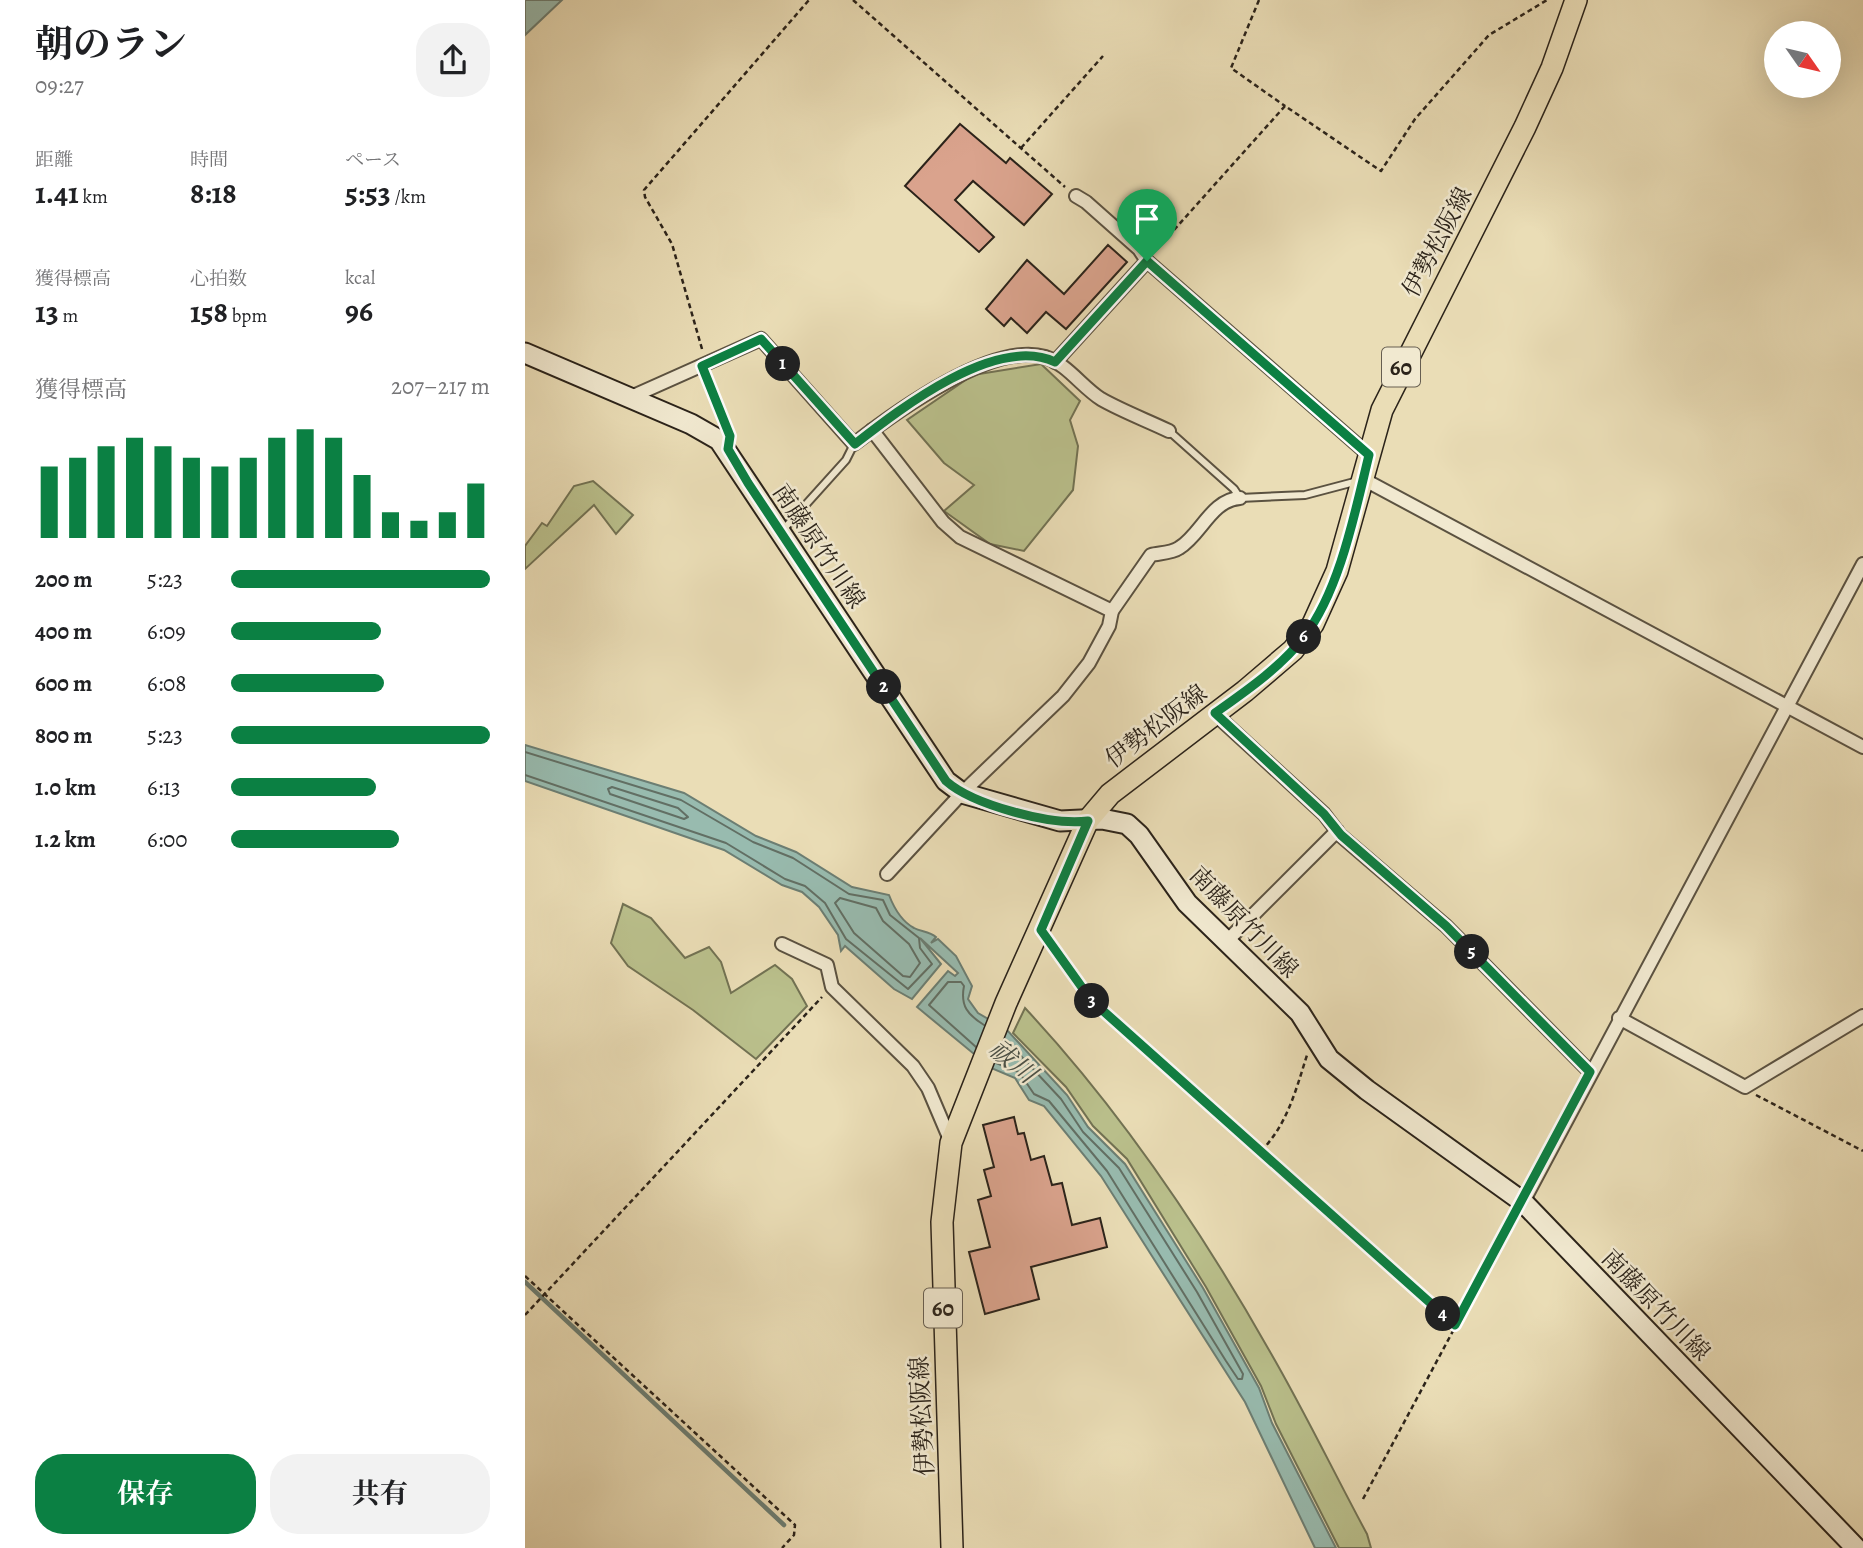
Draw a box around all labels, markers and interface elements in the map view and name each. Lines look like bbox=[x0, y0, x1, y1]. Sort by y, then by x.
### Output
text: 朝のラン bbox=[35, 18, 187, 70]
north arrow bbox=[1764, 21, 1841, 98]
map controls bbox=[1764, 21, 1841, 98]
button: share bbox=[416, 23, 490, 97]
text: 09:27 bbox=[35, 70, 84, 101]
text: 距離 bbox=[35, 147, 73, 173]
text: 時間 bbox=[190, 147, 228, 173]
text: ペース bbox=[345, 147, 401, 173]
text: 1.41 bbox=[35, 173, 79, 213]
text: 8:18 bbox=[190, 173, 237, 213]
text: 5:53 bbox=[345, 173, 391, 213]
street label: 伊勢松阪線 bbox=[1395, 182, 1479, 302]
text: km bbox=[79, 184, 108, 210]
text: /km bbox=[391, 184, 426, 210]
pin bbox=[1117, 189, 1177, 261]
icon: arrive bbox=[1128, 200, 1166, 238]
text: kcal bbox=[345, 265, 375, 291]
text: 獲得標高 bbox=[35, 266, 111, 292]
text: 心拍数 bbox=[190, 266, 247, 292]
text: 96 bbox=[345, 291, 373, 331]
text: 13 bbox=[35, 292, 59, 332]
text: 158 bbox=[190, 292, 228, 332]
text: m bbox=[59, 303, 78, 329]
text: bpm bbox=[228, 303, 267, 329]
pin: 1 bbox=[765, 346, 801, 382]
road number: 60 bbox=[1382, 348, 1420, 386]
text: 1 bbox=[779, 350, 786, 376]
text: 207–217 m bbox=[391, 371, 490, 402]
text: 獲得標高 bbox=[35, 374, 127, 405]
street label: 南藤原竹川線 bbox=[765, 477, 873, 615]
text: 200 m bbox=[35, 564, 93, 595]
text: 5:23 bbox=[147, 564, 183, 595]
text: 400 m bbox=[35, 616, 92, 647]
text: 6:09 bbox=[147, 616, 186, 647]
pin: 6 bbox=[1287, 620, 1321, 654]
text: 6 bbox=[1299, 623, 1308, 649]
text: 600 m bbox=[35, 668, 92, 699]
text: 6:08 bbox=[147, 668, 187, 699]
pin: 2 bbox=[867, 670, 901, 704]
text: 2 bbox=[879, 673, 888, 699]
street label: 伊勢松阪線 bbox=[1098, 677, 1214, 775]
text: 800 m bbox=[35, 720, 92, 751]
text: 5:23 bbox=[147, 720, 183, 751]
text: 1.0 km bbox=[35, 772, 96, 803]
text: 6:13 bbox=[147, 772, 181, 803]
text: 1.2 km bbox=[35, 824, 96, 855]
text: 6:00 bbox=[147, 824, 188, 855]
street label: 南藤原竹川線 bbox=[1182, 859, 1306, 985]
pin: 5 bbox=[1455, 934, 1489, 970]
text: 5 bbox=[1467, 938, 1476, 964]
pin: 3 bbox=[1075, 984, 1109, 1018]
text: 3 bbox=[1087, 987, 1096, 1013]
water label: 祓川 bbox=[981, 1031, 1046, 1093]
street label: 南藤原竹川線 bbox=[1594, 1242, 1718, 1368]
road number: 60 bbox=[924, 1288, 962, 1328]
pin: 4 bbox=[1425, 1296, 1461, 1332]
text: 4 bbox=[1438, 1300, 1447, 1326]
street label: 伊勢松阪線 bbox=[903, 1355, 941, 1477]
button: 保存 bbox=[35, 1454, 256, 1534]
button: 共有 bbox=[270, 1454, 490, 1534]

